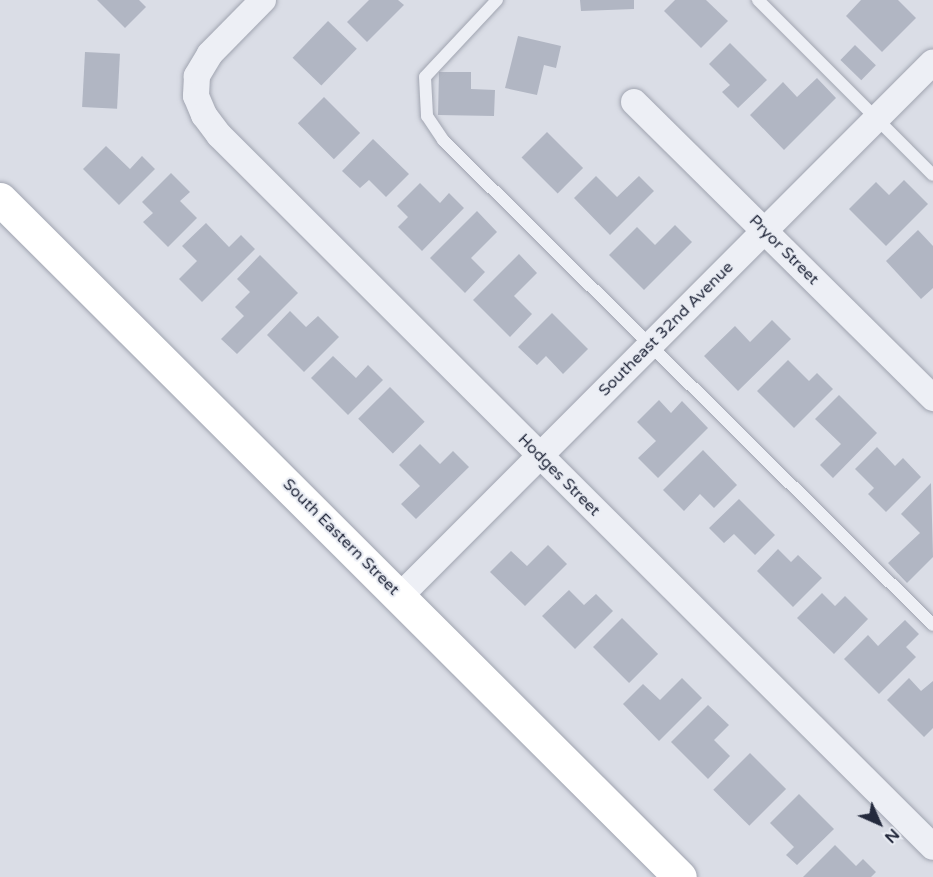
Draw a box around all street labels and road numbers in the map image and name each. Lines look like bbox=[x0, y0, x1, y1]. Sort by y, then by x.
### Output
street label: Pryor Street bbox=[745, 211, 823, 289]
street label: Southeast 32nd Avenue bbox=[595, 258, 737, 400]
street label: Hodges Street bbox=[514, 430, 604, 520]
street label: South Eastern Street bbox=[279, 475, 403, 599]

